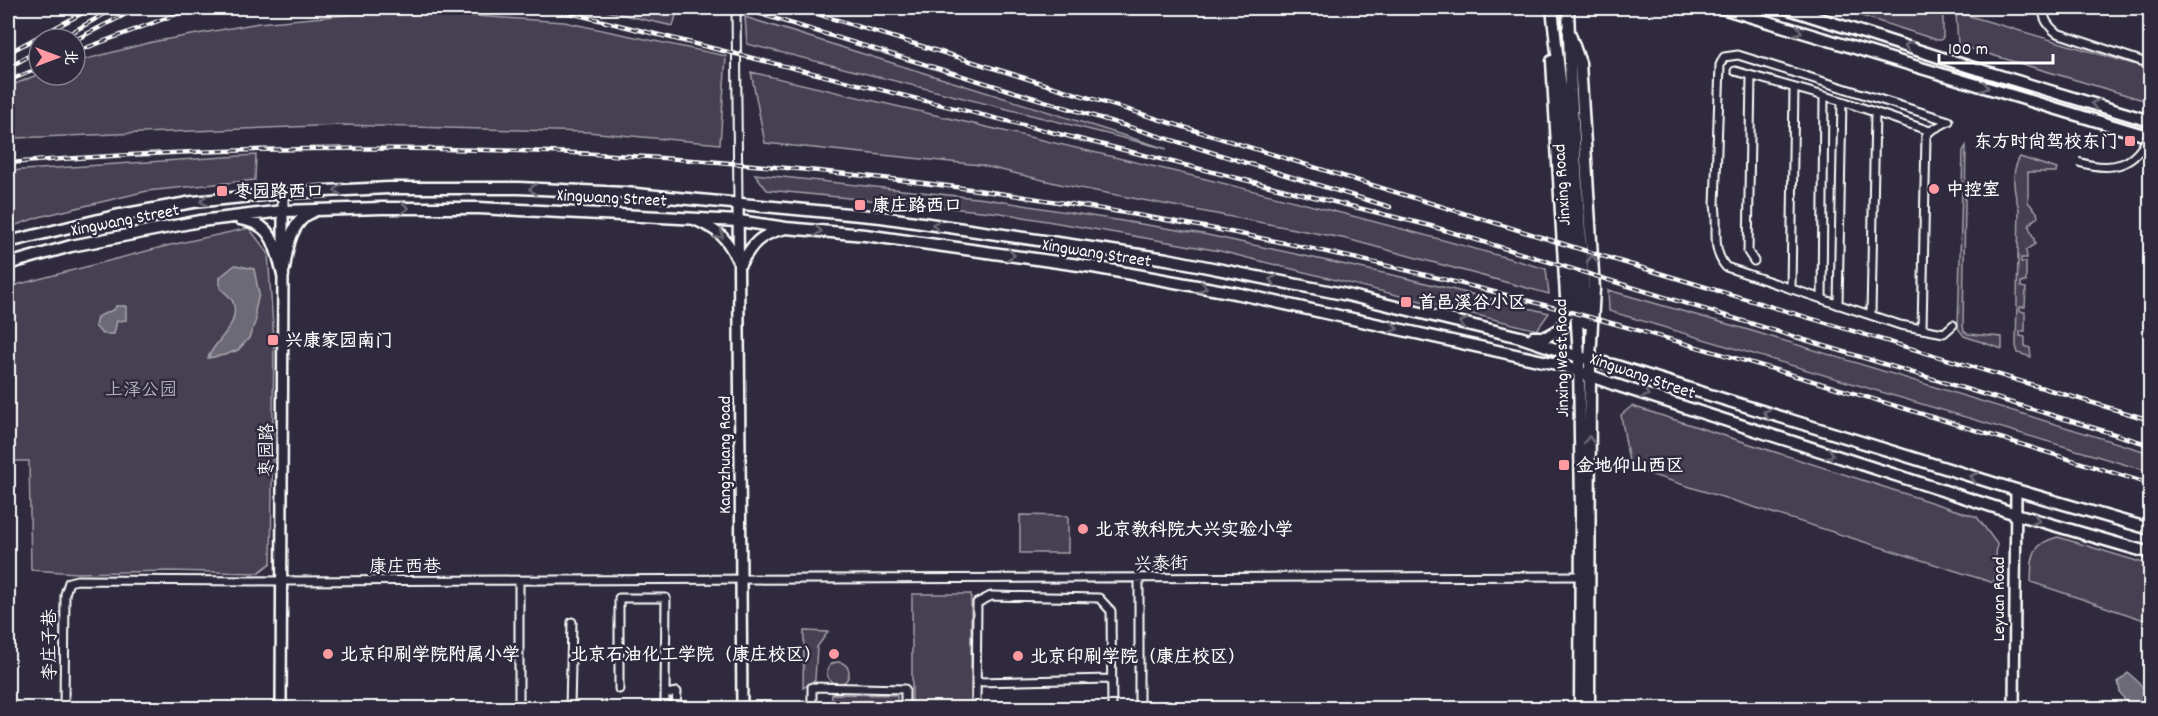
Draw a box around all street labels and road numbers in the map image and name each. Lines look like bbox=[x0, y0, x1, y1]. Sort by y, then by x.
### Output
street label: Jinxing Road bbox=[1548, 143, 1579, 227]
street label: Xingwang Street bbox=[556, 184, 668, 215]
street label: Xingwang Street bbox=[69, 199, 182, 244]
street label: Xingwang Street bbox=[1040, 234, 1153, 275]
street label: Jinxing West Road bbox=[1550, 298, 1577, 418]
street label: Xingwang Street bbox=[1586, 348, 1699, 407]
street label: Kangzhuang Road bbox=[714, 396, 739, 514]
street label: 枣园路 bbox=[256, 423, 281, 477]
street label: 兴泰街 bbox=[1134, 553, 1188, 578]
street label: 康庄西巷 bbox=[369, 556, 441, 581]
street label: Leyuan Road bbox=[1988, 557, 2013, 641]
street label: 李庄子巷 bbox=[39, 609, 64, 681]

